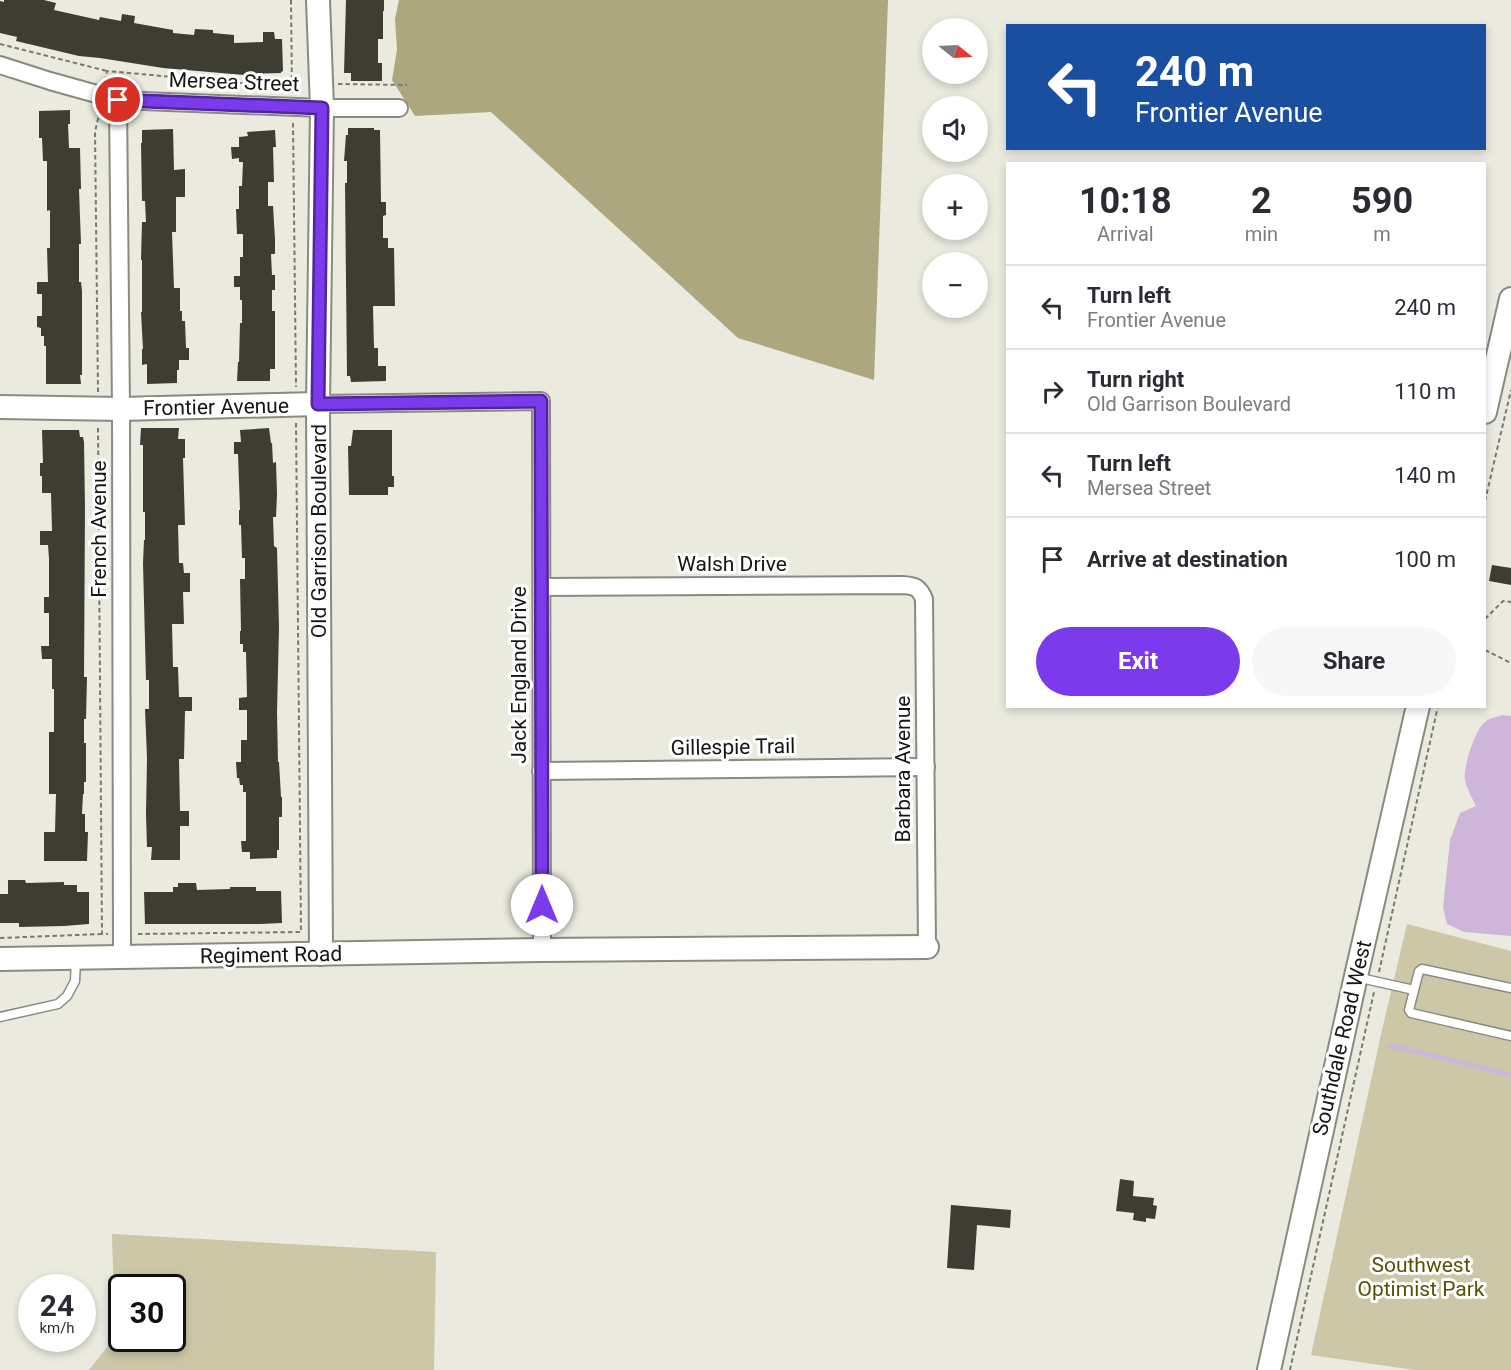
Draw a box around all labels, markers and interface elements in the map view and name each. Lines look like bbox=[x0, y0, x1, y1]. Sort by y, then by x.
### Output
north arrow bbox=[922, 18, 988, 84]
map controls bbox=[922, 18, 988, 318]
text: 240 m bbox=[1135, 47, 1254, 96]
icon: left bbox=[1036, 48, 1114, 126]
street label: Mersea Street bbox=[168, 68, 300, 96]
pin bbox=[92, 74, 143, 125]
icon: arrive bbox=[101, 83, 134, 116]
button: sound bbox=[922, 96, 988, 162]
text: Frontier Avenue bbox=[1135, 97, 1323, 129]
button: + bbox=[922, 174, 988, 240]
text: 10:18 bbox=[1079, 180, 1172, 222]
text: 2 bbox=[1251, 180, 1272, 222]
text: 590 bbox=[1351, 180, 1413, 222]
text: Arrival bbox=[1097, 222, 1154, 246]
text: min bbox=[1245, 222, 1278, 246]
text: m bbox=[1373, 222, 1391, 246]
button: − bbox=[922, 252, 988, 318]
text: Turn left bbox=[1087, 283, 1171, 308]
icon: left bbox=[1036, 291, 1069, 324]
text: 240 m bbox=[1394, 295, 1456, 320]
text: Frontier Avenue bbox=[1087, 308, 1226, 332]
text: Turn right bbox=[1087, 367, 1184, 392]
icon: right bbox=[1036, 375, 1069, 408]
text: 110 m bbox=[1394, 379, 1456, 404]
text: Old Garrison Boulevard bbox=[1087, 392, 1291, 416]
street label: Frontier Avenue bbox=[143, 394, 289, 420]
street label: Old Garrison Boulevard bbox=[307, 424, 331, 638]
text: Turn left bbox=[1087, 451, 1171, 476]
icon: left bbox=[1036, 459, 1069, 492]
street label: French Avenue bbox=[87, 460, 111, 598]
text: 140 m bbox=[1394, 463, 1456, 488]
text: Mersea Street bbox=[1087, 476, 1211, 500]
icon: arrive bbox=[1036, 543, 1069, 576]
text: Arrive at destination bbox=[1087, 547, 1288, 572]
text: 100 m bbox=[1394, 547, 1456, 572]
street label: Walsh Drive bbox=[677, 552, 787, 576]
street label: Jack England Drive bbox=[507, 586, 531, 764]
button: Exit bbox=[1036, 627, 1240, 696]
button: Share bbox=[1252, 627, 1456, 696]
street label: Barbara Avenue bbox=[891, 696, 915, 842]
street label: Gillespie Trail bbox=[671, 734, 795, 760]
position arrow bbox=[510, 873, 574, 937]
street label: Southdale Road West bbox=[1308, 938, 1376, 1138]
street label: Regiment Road bbox=[200, 942, 342, 968]
park label: Southwest Optimist Park bbox=[1358, 1253, 1485, 1301]
speed limit sign: 30 bbox=[108, 1274, 186, 1352]
text: 24 bbox=[40, 1288, 74, 1323]
text: km/h bbox=[39, 1319, 75, 1337]

